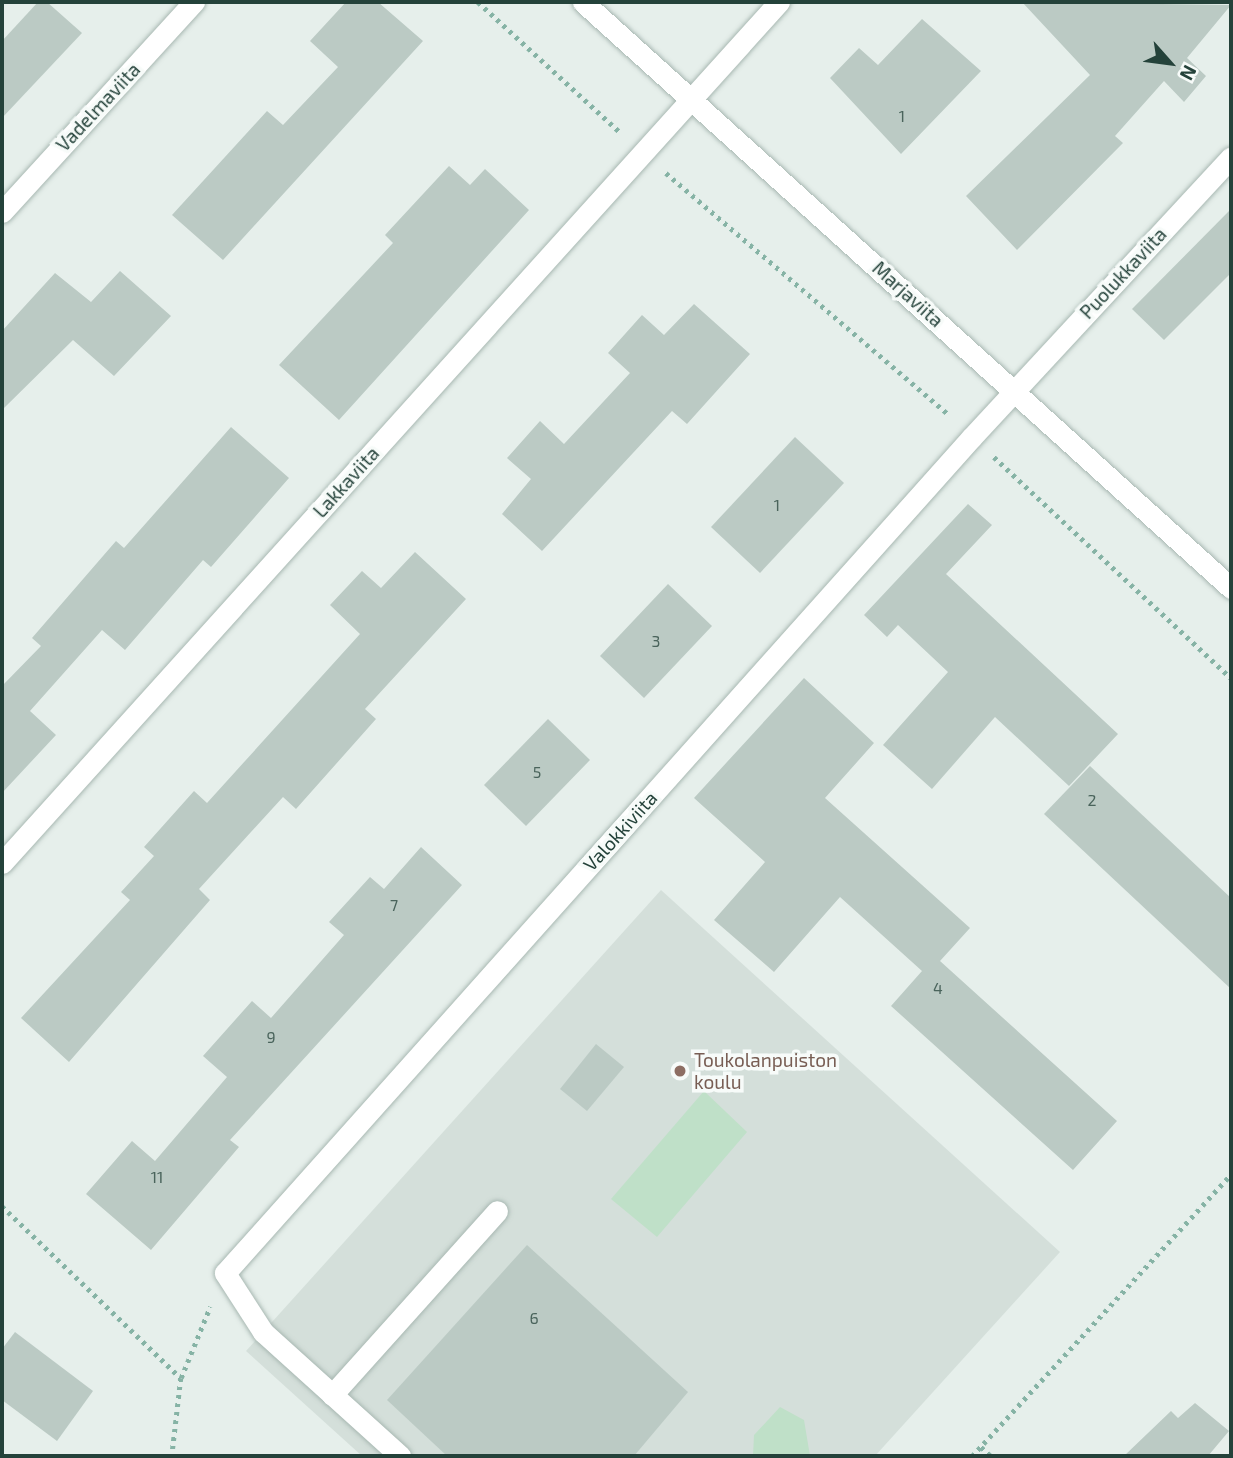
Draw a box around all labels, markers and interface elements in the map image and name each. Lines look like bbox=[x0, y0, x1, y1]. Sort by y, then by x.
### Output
north arrow bbox=[1135, 28, 1205, 98]
street label: Vadelmaviita bbox=[51, 58, 145, 156]
text: N bbox=[1176, 62, 1202, 85]
house number: 1 bbox=[899, 106, 905, 126]
street label: Puolukkaviita bbox=[1075, 223, 1171, 323]
street label: Marjaviita bbox=[868, 256, 948, 332]
street label: Lakkaviita bbox=[308, 442, 384, 522]
house number: 1 bbox=[774, 495, 780, 515]
house number: 3 bbox=[652, 631, 660, 651]
house number: 5 bbox=[533, 762, 541, 782]
street label: Valokkiviita bbox=[578, 787, 662, 875]
house number: 2 bbox=[1088, 790, 1096, 810]
house number: 7 bbox=[390, 895, 398, 915]
house number: 4 bbox=[933, 978, 943, 998]
house number: 9 bbox=[266, 1027, 276, 1047]
place label: Toukolanpuiston koulu bbox=[694, 1049, 837, 1093]
marker: Toukolanpuiston koulu bbox=[672, 1063, 688, 1079]
house number: 11 bbox=[151, 1167, 163, 1187]
house number: 6 bbox=[529, 1308, 539, 1328]

